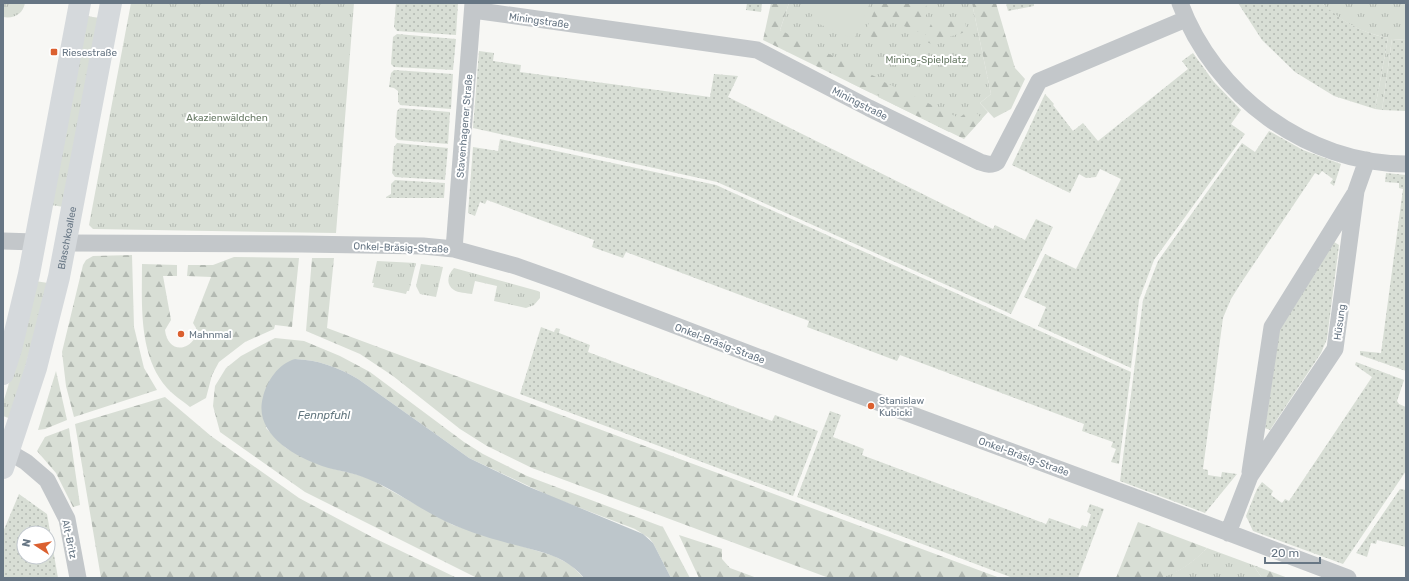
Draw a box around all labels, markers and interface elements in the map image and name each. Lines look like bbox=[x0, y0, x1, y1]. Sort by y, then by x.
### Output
street label: Miningstraße bbox=[508, 11, 570, 31]
marker: Riesestraße bbox=[49, 47, 59, 57]
place label: Riesestraße bbox=[62, 47, 117, 59]
park label: Mining-Spielplatz bbox=[885, 54, 967, 66]
street label: Stavenhagener Straße bbox=[454, 73, 476, 179]
street label: Miningstraße bbox=[830, 85, 890, 123]
park label: Akazienwäldchen bbox=[186, 112, 268, 124]
street label: Blaschkoallee bbox=[56, 205, 79, 270]
street label: Onkel-Bräsig-Straße bbox=[353, 240, 449, 256]
street label: Hüsung bbox=[1332, 303, 1348, 341]
street label: Onkel-Bräsig-Straße bbox=[673, 321, 767, 367]
marker: Mahnmal bbox=[176, 329, 186, 339]
place label: Mahnmal bbox=[189, 329, 231, 341]
place label: Stanislaw Kubicki bbox=[879, 395, 924, 419]
marker: Stanislaw Kubicki bbox=[866, 401, 876, 411]
water label: Fennpfuhl bbox=[298, 409, 351, 422]
street label: Onkel-Bräsig-Straße bbox=[977, 435, 1071, 479]
street label: Alt-Britz bbox=[59, 519, 79, 560]
north arrow bbox=[16, 525, 56, 565]
text: N bbox=[20, 538, 34, 548]
scale bar bbox=[1265, 539, 1320, 565]
text: 20 m bbox=[1271, 546, 1299, 560]

